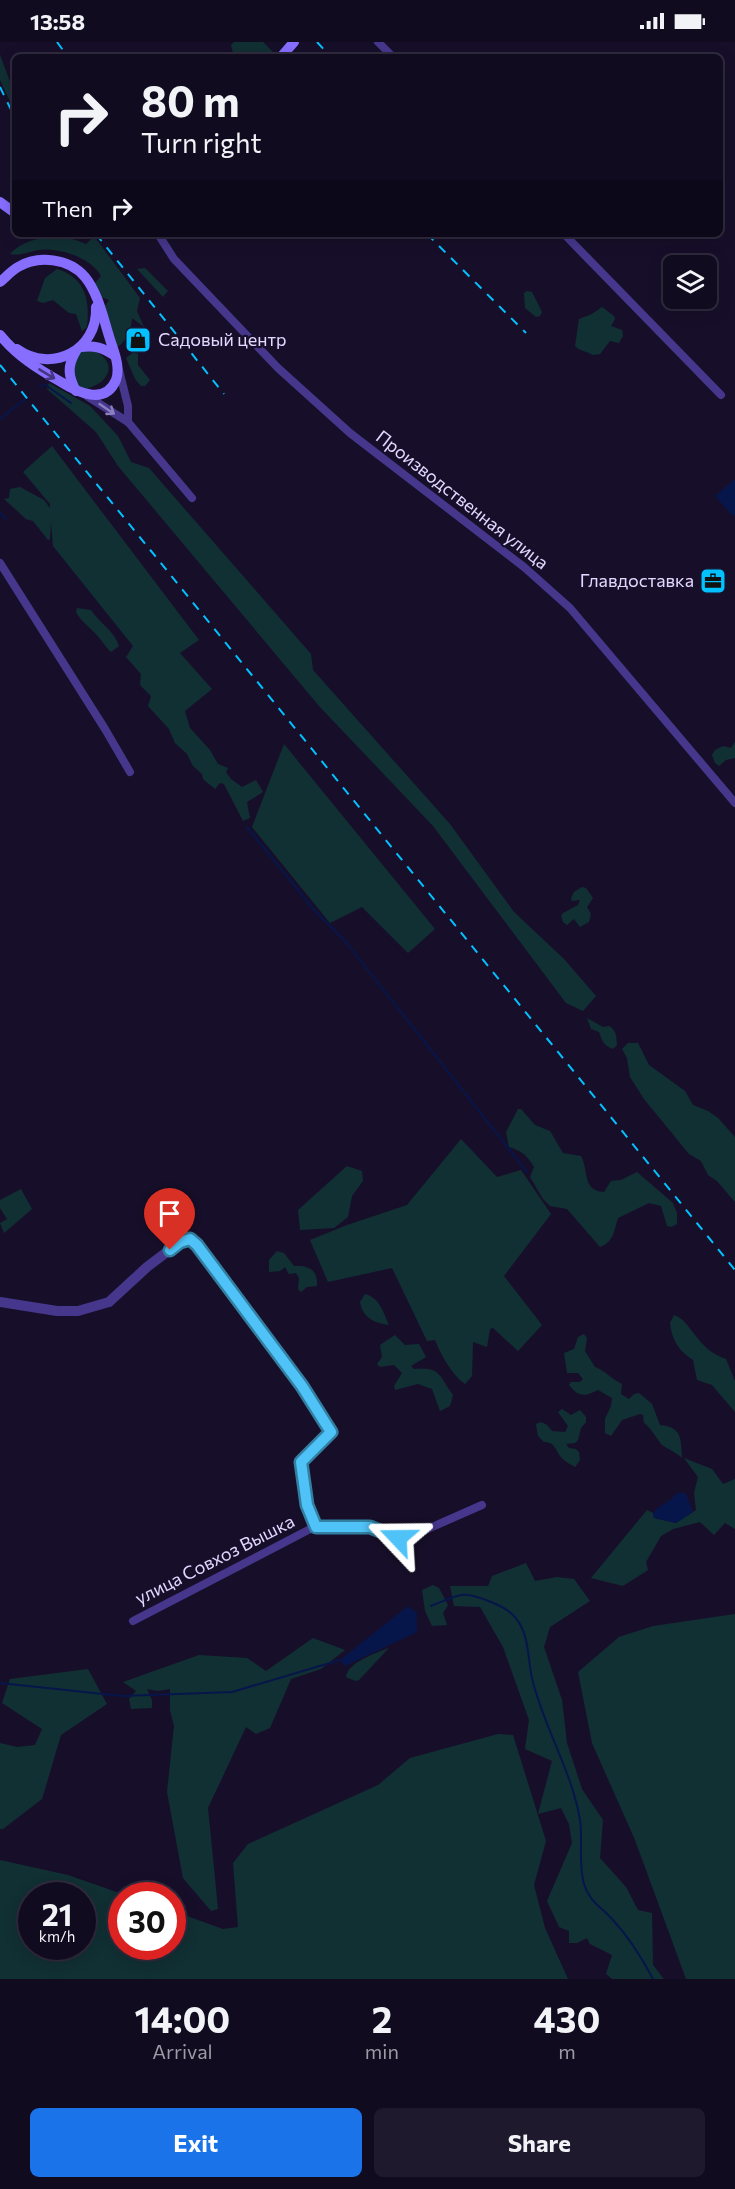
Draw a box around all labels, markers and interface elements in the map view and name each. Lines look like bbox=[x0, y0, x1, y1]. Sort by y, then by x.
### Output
text: 13:58 bbox=[30, 8, 85, 35]
text: 80 m bbox=[141, 74, 240, 126]
icon: right bbox=[42, 78, 120, 156]
text: Turn right bbox=[141, 126, 261, 159]
icon: right bbox=[105, 192, 138, 225]
text: Then bbox=[42, 195, 93, 222]
map controls bbox=[663, 255, 717, 309]
button: layers bbox=[663, 255, 717, 309]
shop icon: Садовый центр bbox=[123, 325, 153, 355]
place label: Садовый центр bbox=[158, 328, 287, 350]
one-way arrow bbox=[38, 369, 55, 381]
one-way arrow bbox=[99, 403, 116, 416]
street label: Производственная улица bbox=[372, 425, 553, 573]
office icon: Главдоставка bbox=[698, 566, 728, 596]
place label: Главдоставка bbox=[580, 569, 694, 591]
pin bbox=[144, 1188, 195, 1250]
icon: arrive bbox=[153, 1197, 186, 1230]
position arrow bbox=[366, 1506, 430, 1570]
street label: улица Совхоз Вышка bbox=[131, 1509, 298, 1609]
speed limit sign: 30 bbox=[108, 1882, 186, 1960]
text: 21 bbox=[42, 1895, 72, 1932]
text: km/h bbox=[39, 1927, 75, 1945]
text: 14:00 bbox=[135, 1996, 230, 2040]
text: 2 bbox=[372, 1996, 392, 2040]
text: 430 bbox=[533, 1996, 600, 2040]
text: Arrival bbox=[152, 2039, 213, 2063]
text: min bbox=[365, 2039, 399, 2063]
text: m bbox=[558, 2039, 576, 2063]
button: Exit bbox=[30, 2108, 362, 2177]
button: Share bbox=[374, 2108, 705, 2177]

